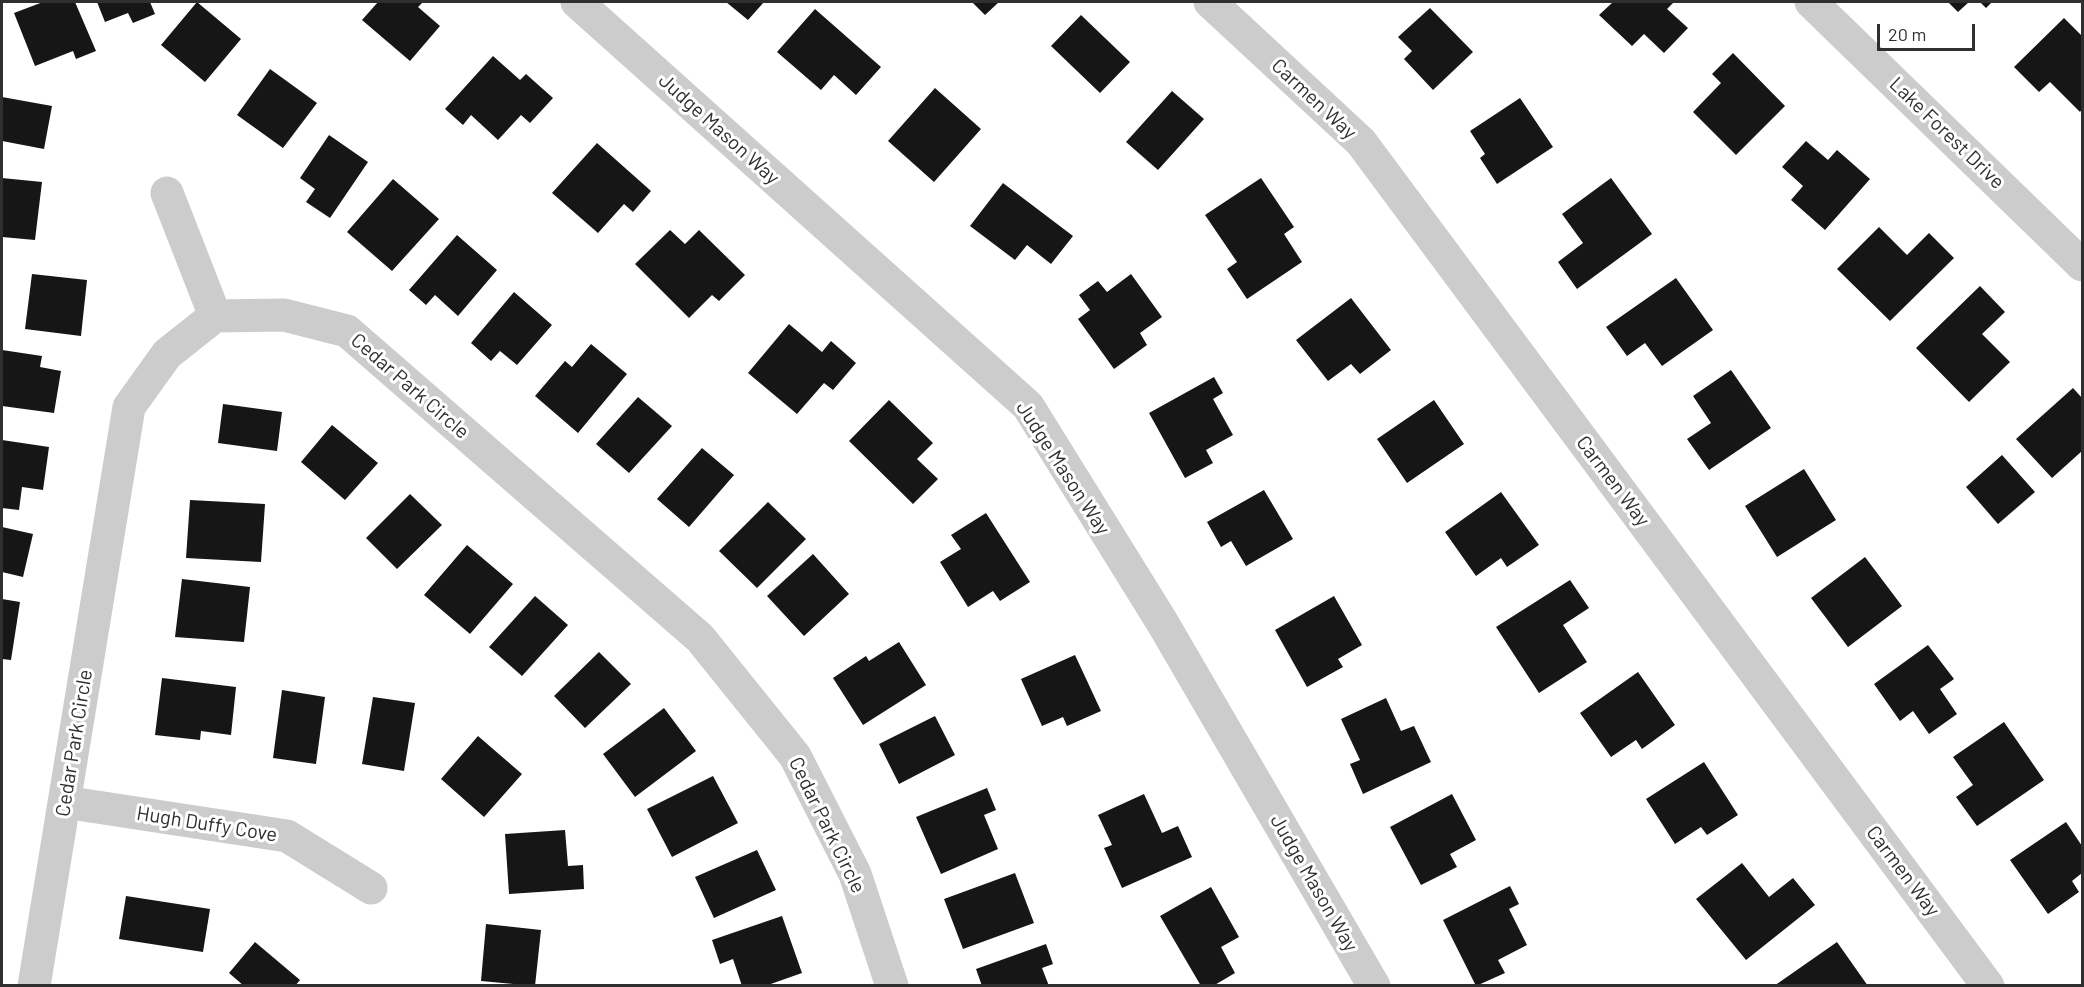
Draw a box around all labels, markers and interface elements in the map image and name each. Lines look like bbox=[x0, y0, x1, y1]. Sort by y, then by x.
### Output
scale bar bbox=[1880, 12, 1978, 50]
text: 20 m bbox=[1888, 23, 1926, 45]
street label: Carmen Way bbox=[1267, 54, 1361, 144]
street label: Judge Mason Way bbox=[654, 68, 784, 190]
street label: Lake Forest Drive bbox=[1885, 72, 2009, 194]
street label: Cedar Park Circle bbox=[346, 328, 474, 444]
street label: Judge Mason Way bbox=[1011, 397, 1115, 539]
street label: Carmen Way bbox=[1571, 431, 1655, 531]
street label: Cedar Park Circle bbox=[51, 668, 97, 818]
street label: Cedar Park Circle bbox=[784, 753, 870, 897]
street label: Hugh Duffy Cove bbox=[135, 801, 279, 847]
street label: Judge Mason Way bbox=[1265, 810, 1363, 956]
street label: Carmen Way bbox=[1861, 821, 1945, 921]

